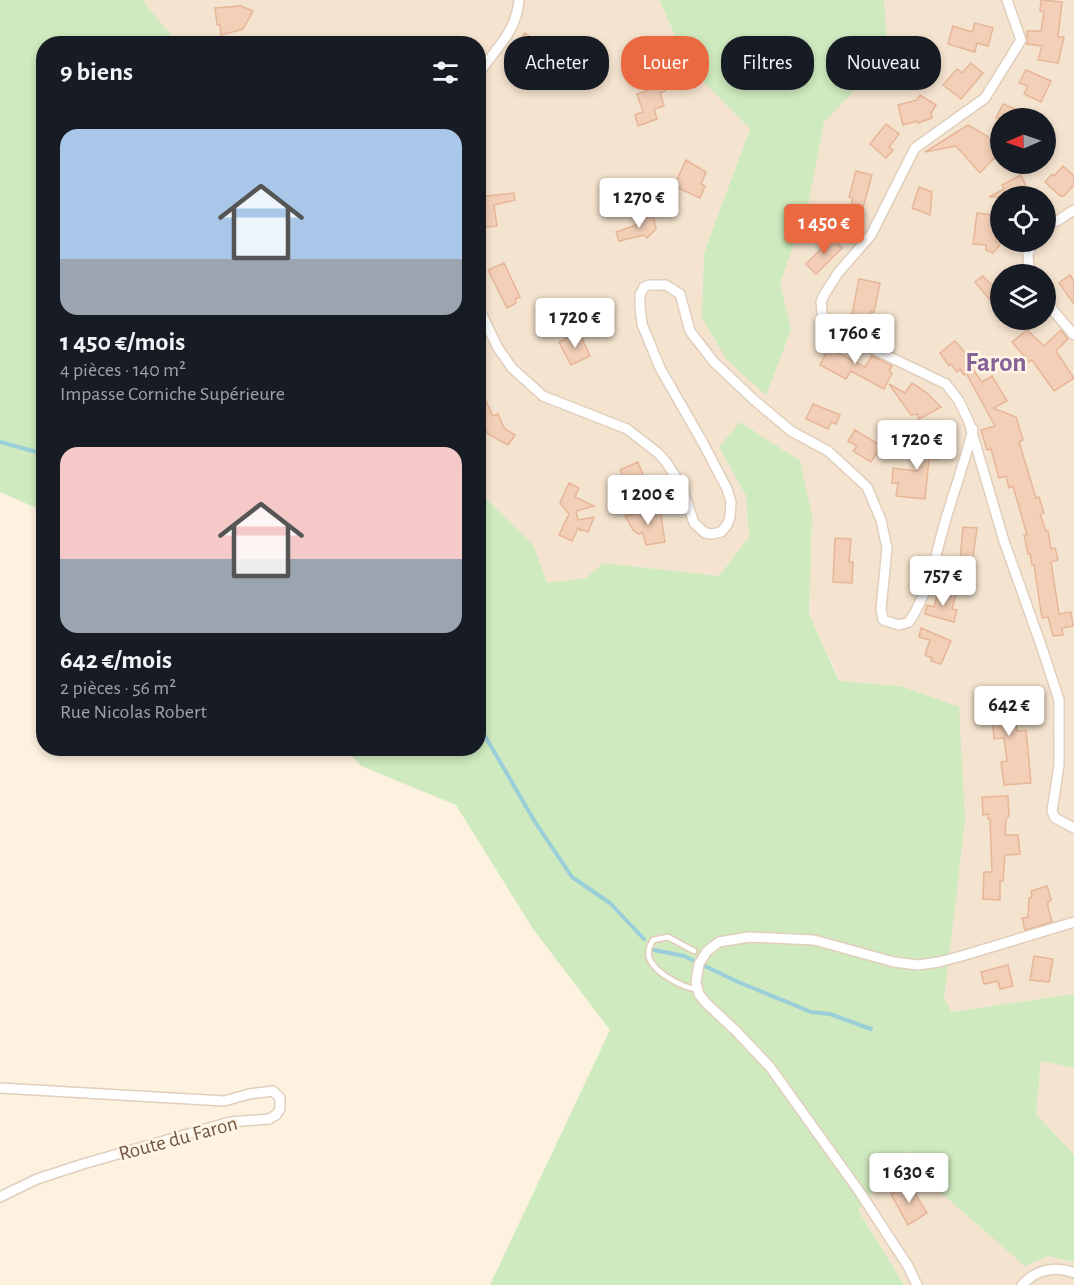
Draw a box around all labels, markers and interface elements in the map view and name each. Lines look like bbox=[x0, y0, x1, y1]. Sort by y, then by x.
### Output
chip: Acheter bbox=[504, 36, 609, 90]
chip: Louer bbox=[621, 36, 709, 90]
chip: Filtres bbox=[721, 36, 814, 90]
chip: Nouveau bbox=[826, 36, 941, 90]
icon: filters bbox=[429, 56, 462, 89]
text: 9 biens bbox=[60, 59, 133, 85]
north arrow bbox=[990, 108, 1056, 174]
map controls bbox=[990, 108, 1056, 330]
icon: home bbox=[207, 168, 315, 276]
pin: 1 270 € bbox=[584, 178, 694, 229]
button: locate bbox=[990, 186, 1056, 252]
text: 1 270 € bbox=[613, 187, 665, 207]
pin: 1 450 € bbox=[769, 204, 879, 255]
text: 1 450 € bbox=[798, 213, 850, 233]
button: layers bbox=[990, 264, 1056, 330]
pin: 1 720 € bbox=[520, 298, 630, 349]
text: 1 720 € bbox=[549, 307, 601, 327]
pin: 1 760 € bbox=[800, 314, 910, 365]
text: 1 760 € bbox=[829, 323, 881, 343]
text: 1 450 €/mois bbox=[60, 329, 185, 355]
district label: Faron bbox=[965, 349, 1027, 376]
text: 4 pièces · 140 m² bbox=[60, 360, 186, 380]
text: Impasse Corniche Supérieure bbox=[60, 384, 285, 404]
pin: 1 720 € bbox=[862, 420, 972, 471]
text: 1 720 € bbox=[891, 429, 943, 449]
pin: 1 200 € bbox=[593, 475, 703, 526]
text: 1 200 € bbox=[622, 484, 674, 504]
icon: home bbox=[207, 486, 315, 594]
pin: 757 € bbox=[901, 556, 985, 607]
text: 757 € bbox=[924, 565, 962, 585]
text: 642 €/mois bbox=[60, 647, 172, 673]
text: 2 pièces · 56 m² bbox=[60, 678, 176, 698]
pin: 642 € bbox=[967, 686, 1051, 737]
text: 642 € bbox=[988, 695, 1030, 715]
text: Rue Nicolas Robert bbox=[60, 702, 207, 722]
street label: Route du Faron bbox=[116, 1113, 240, 1164]
pin: 1 630 € bbox=[854, 1153, 964, 1204]
text: 1 630 € bbox=[883, 1162, 935, 1182]

